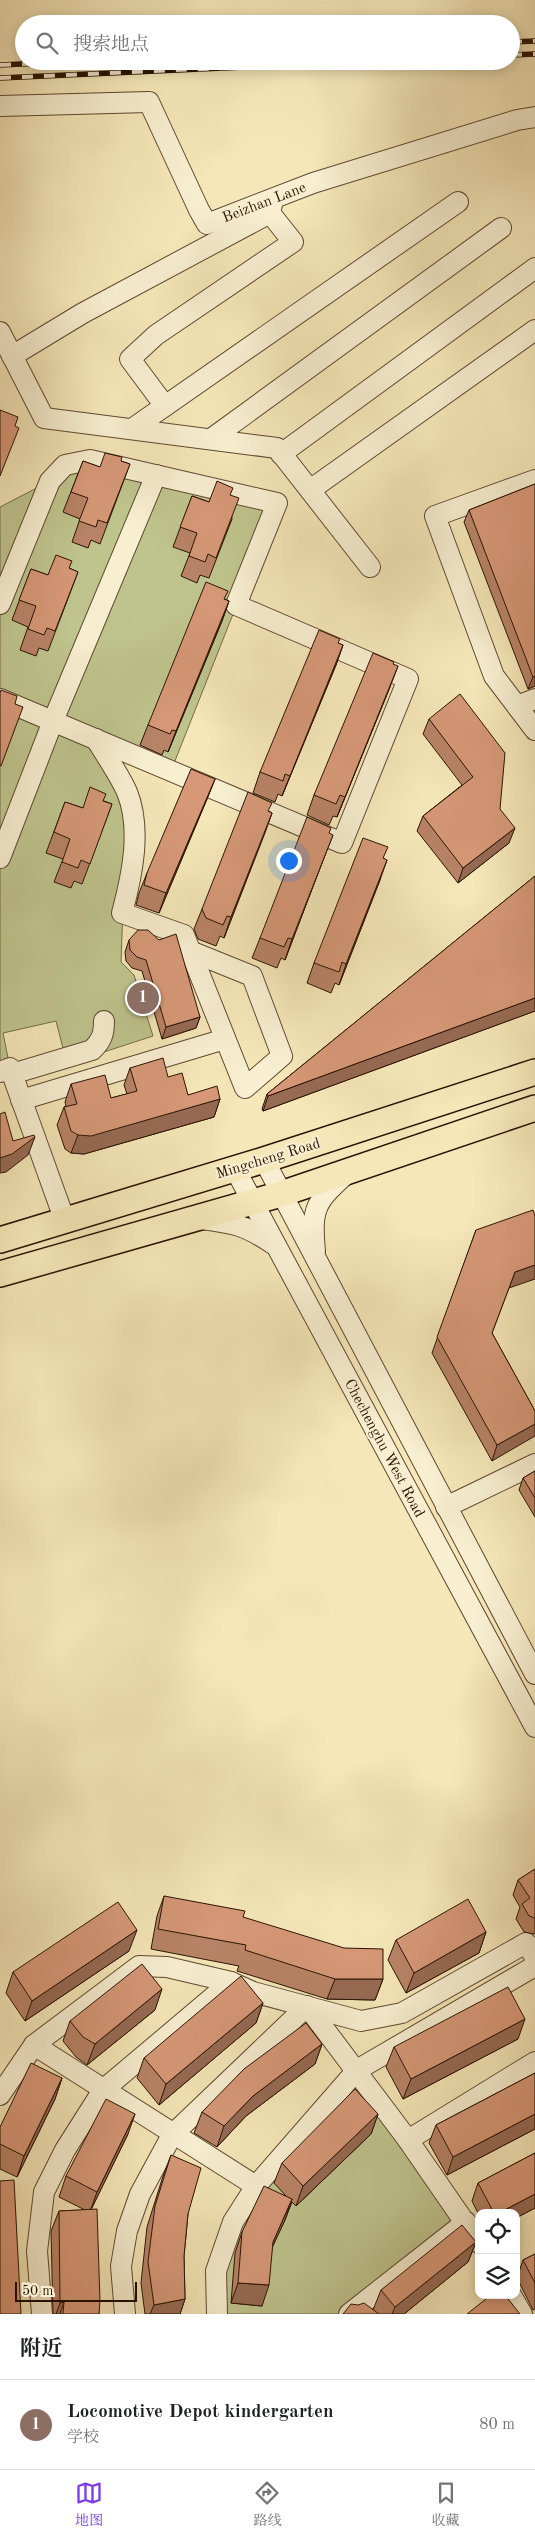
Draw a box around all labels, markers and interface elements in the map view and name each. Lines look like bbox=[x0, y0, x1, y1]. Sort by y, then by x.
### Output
search box bbox=[15, 15, 520, 70]
icon: search bbox=[33, 29, 61, 57]
text: 搜索地点 bbox=[73, 36, 149, 55]
street label: Beizhan Lane bbox=[221, 181, 309, 226]
your location bbox=[276, 848, 302, 874]
pin: 1 bbox=[127, 979, 159, 1017]
street label: Mingcheng Road bbox=[214, 1136, 323, 1182]
street label: Chechenghu West Road bbox=[341, 1377, 427, 1520]
map controls bbox=[475, 2209, 520, 2299]
button: locate bbox=[475, 2209, 520, 2254]
button: layers bbox=[475, 2254, 520, 2299]
scale bar bbox=[15, 2279, 138, 2302]
text: 50 m bbox=[22, 2284, 53, 2298]
text: 附近 bbox=[20, 2339, 62, 2360]
text: Locomotive Depot kindergarten bbox=[67, 2403, 334, 2422]
text: 1 bbox=[31, 2417, 41, 2433]
text: 80 m bbox=[479, 2417, 515, 2433]
text: 学校 bbox=[67, 2430, 99, 2446]
tab: 地图 bbox=[75, 2479, 103, 2530]
tab: 路线 bbox=[253, 2479, 281, 2530]
tab: 收藏 bbox=[432, 2479, 460, 2530]

